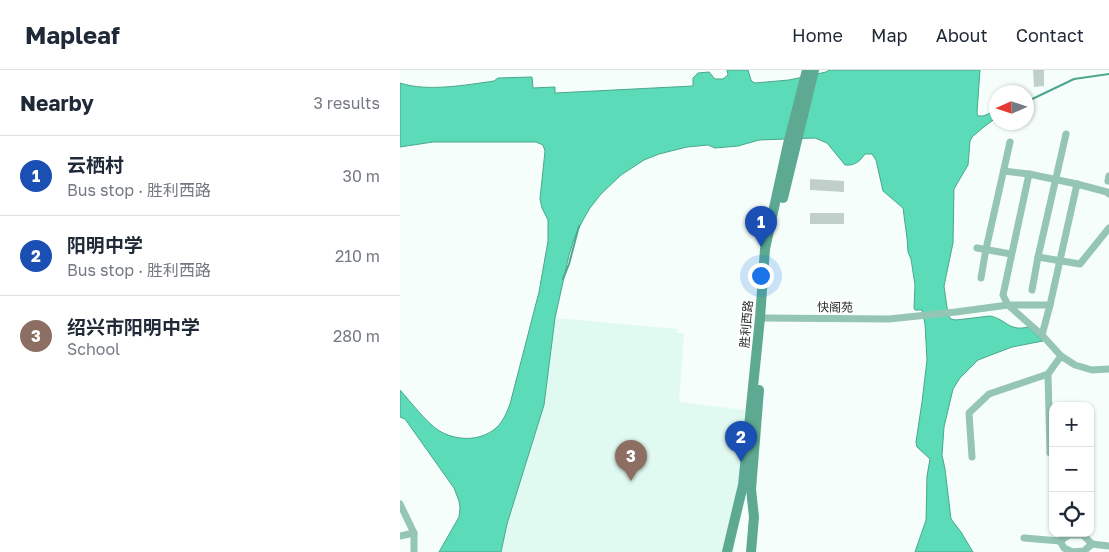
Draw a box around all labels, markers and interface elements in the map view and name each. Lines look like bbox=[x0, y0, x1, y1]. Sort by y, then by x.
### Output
text: Mapleaf bbox=[25, 20, 120, 49]
text: Home bbox=[792, 24, 843, 46]
text: Map bbox=[871, 24, 908, 46]
text: About bbox=[936, 24, 988, 46]
text: Contact bbox=[1016, 24, 1084, 46]
north arrow bbox=[989, 85, 1034, 130]
text: Nearby bbox=[20, 90, 94, 116]
text: 3 results bbox=[313, 93, 380, 113]
text: 云栖村 bbox=[67, 153, 124, 176]
text: 1 bbox=[32, 166, 40, 186]
text: 30 m bbox=[343, 166, 380, 186]
text: Bus stop · 胜利西路 bbox=[67, 180, 211, 200]
pin: 1 bbox=[745, 206, 777, 247]
text: 阳明中学 bbox=[67, 233, 143, 256]
text: 2 bbox=[31, 246, 41, 266]
text: 210 m bbox=[335, 246, 380, 266]
text: Bus stop · 胜利西路 bbox=[67, 260, 211, 280]
your location bbox=[748, 263, 774, 289]
street label: 胜利西路 bbox=[736, 299, 756, 349]
street label: 快阁苑 bbox=[817, 299, 853, 315]
text: 绍兴市阳明中学 bbox=[67, 315, 200, 338]
text: 3 bbox=[31, 326, 41, 346]
text: 280 m bbox=[333, 326, 380, 346]
text: School bbox=[67, 339, 120, 359]
map controls bbox=[1049, 402, 1094, 537]
button: + bbox=[1049, 402, 1094, 447]
pin: 2 bbox=[725, 421, 757, 462]
pin: 3 bbox=[615, 440, 647, 481]
button: − bbox=[1049, 447, 1094, 492]
button: locate bbox=[1049, 492, 1094, 537]

